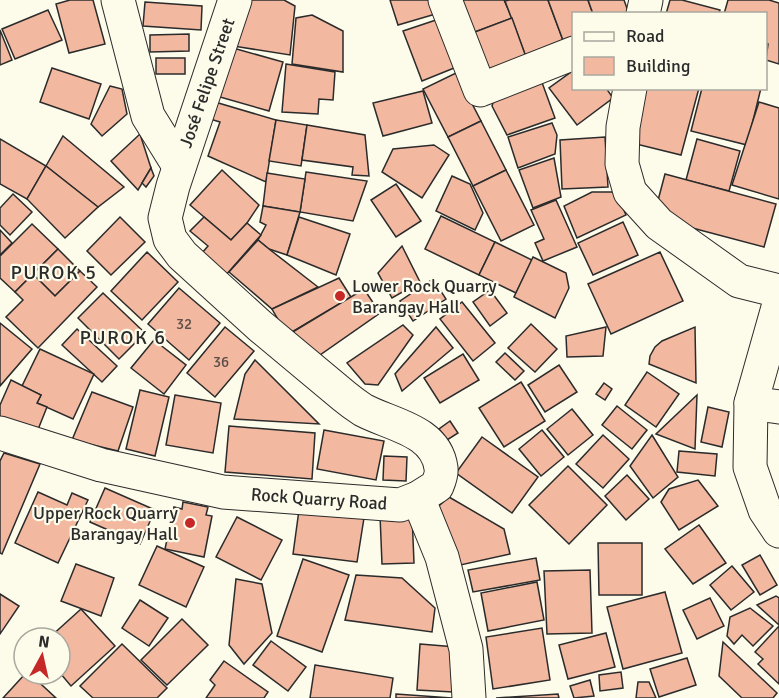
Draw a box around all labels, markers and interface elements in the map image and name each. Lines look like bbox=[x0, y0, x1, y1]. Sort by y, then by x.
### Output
legend bbox=[572, 12, 767, 90]
street label: José Felipe Street bbox=[175, 15, 239, 151]
text: Road bbox=[626, 25, 665, 47]
text: Building bbox=[626, 55, 690, 77]
district label: PUROK 5 bbox=[10, 260, 98, 285]
place label: Lower Rock Quarry Barangay Hall bbox=[352, 275, 497, 318]
marker: Lower Rock Quarry Barangay Hall bbox=[333, 289, 347, 303]
house number: 32 bbox=[176, 315, 192, 333]
district label: PUROK 6 bbox=[79, 325, 167, 350]
house number: 36 bbox=[213, 353, 229, 371]
street label: Rock Quarry Road bbox=[250, 483, 388, 515]
place label: Upper Rock Quarry Barangay Hall bbox=[33, 502, 179, 545]
marker: Upper Rock Quarry Barangay Hall bbox=[183, 516, 197, 530]
north arrow bbox=[12, 626, 72, 686]
text: N bbox=[37, 631, 51, 653]

